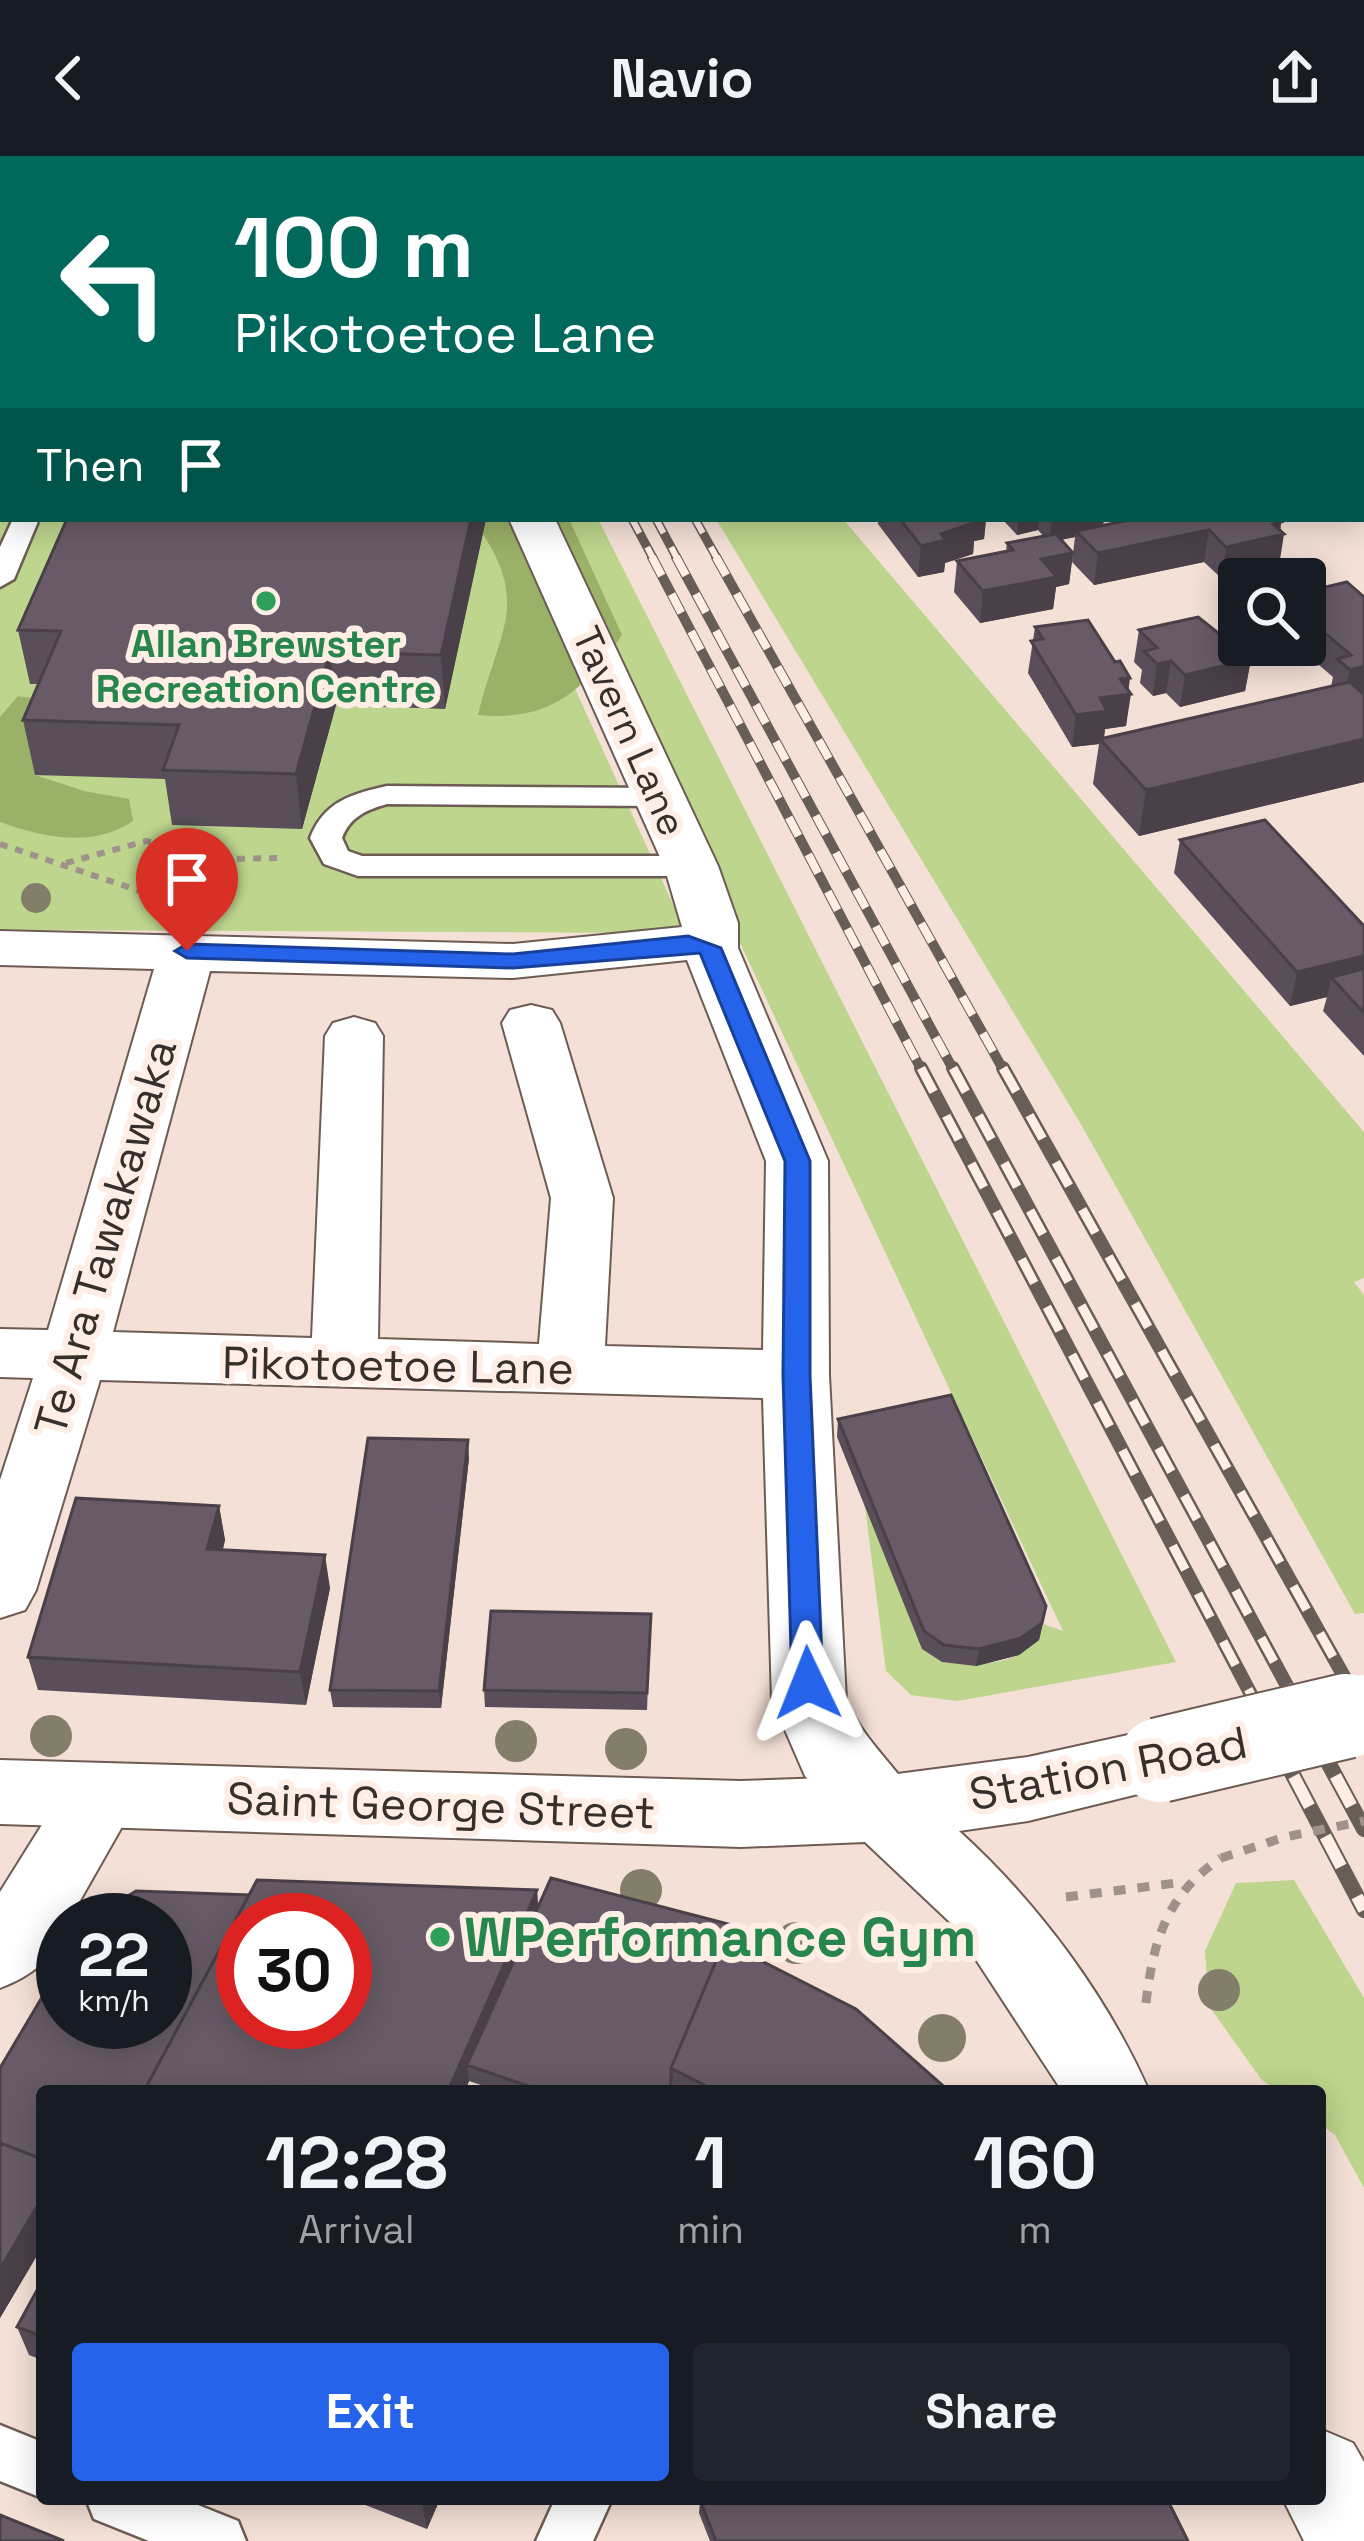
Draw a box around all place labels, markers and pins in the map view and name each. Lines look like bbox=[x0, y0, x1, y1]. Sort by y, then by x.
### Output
marker: Allan Brewster Recreation Centre bbox=[253, 588, 279, 614]
place label: Allan Brewster Recreation Centre bbox=[96, 619, 436, 713]
pin bbox=[136, 828, 238, 951]
place label: WPerformance Gym bbox=[464, 1903, 976, 1972]
marker: WPerformance Gym bbox=[427, 1924, 453, 1950]

